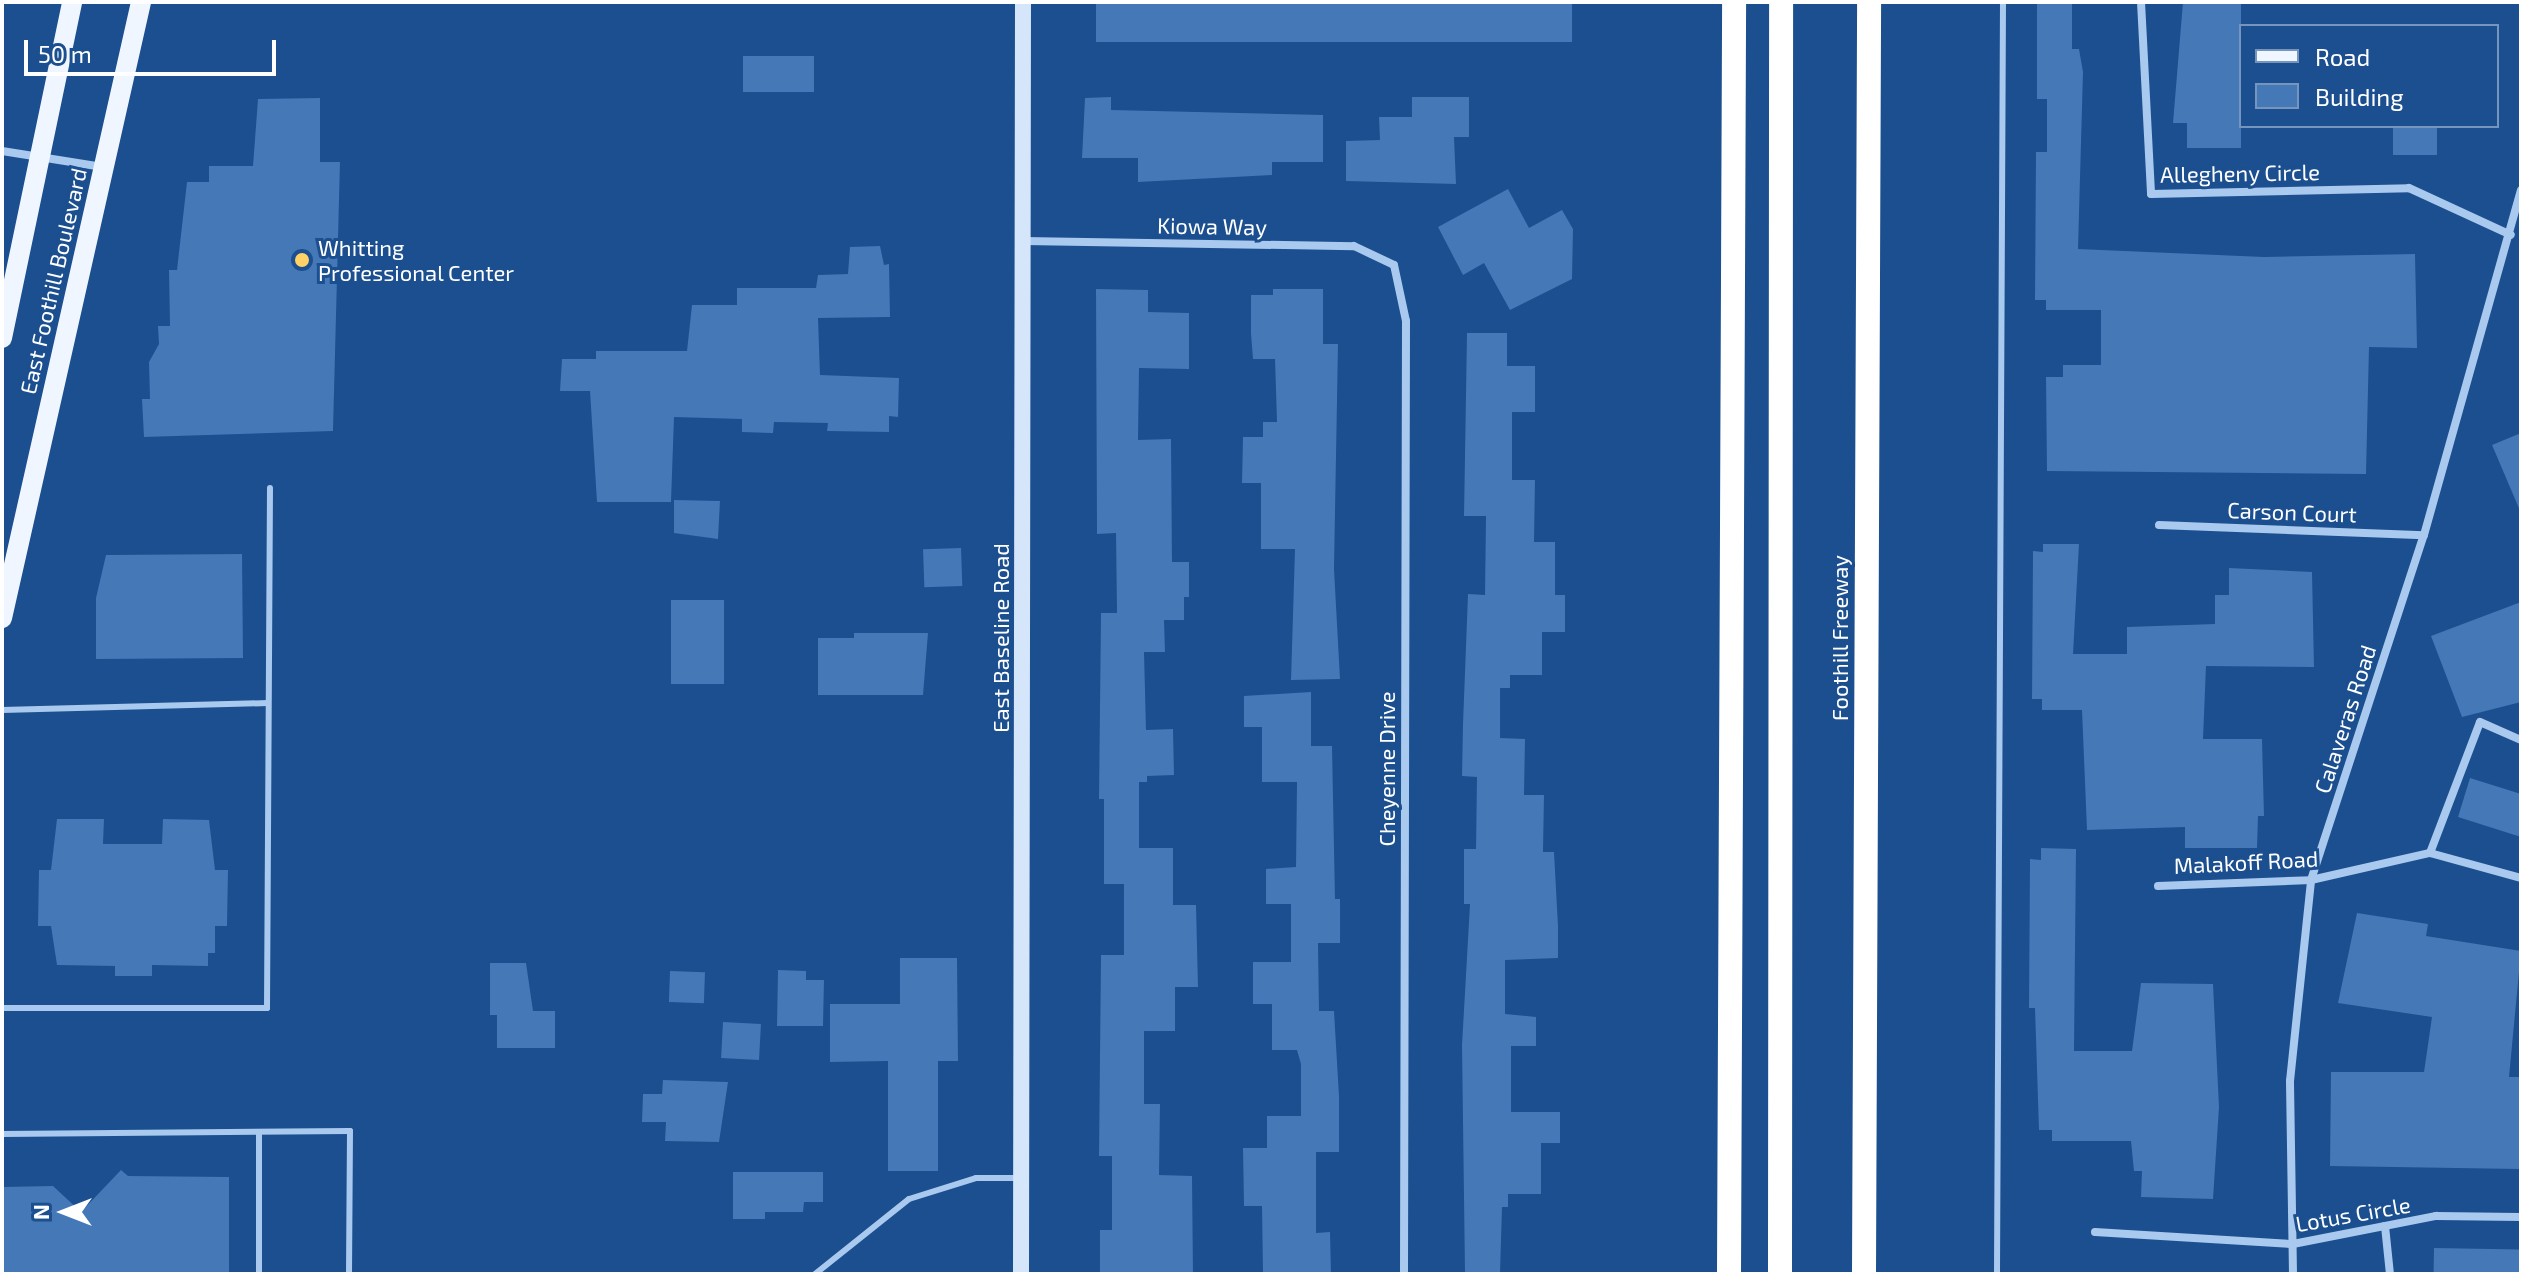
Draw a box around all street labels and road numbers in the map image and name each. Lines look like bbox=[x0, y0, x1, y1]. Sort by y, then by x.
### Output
street label: Allegheny Circle bbox=[2160, 158, 2320, 188]
street label: East Foothill Boulevard bbox=[14, 165, 92, 397]
street label: Kiowa Way bbox=[1157, 212, 1267, 240]
street label: Carson Court bbox=[2227, 497, 2357, 527]
street label: East Baseline Road bbox=[988, 543, 1014, 733]
street label: Foothill Freeway bbox=[1827, 555, 1853, 721]
street label: Calaveras Road bbox=[2309, 642, 2381, 796]
street label: Cheyenne Drive bbox=[1374, 692, 1400, 846]
street label: Malakoff Road bbox=[2173, 845, 2319, 879]
street label: Lotus Circle bbox=[2293, 1191, 2413, 1237]

